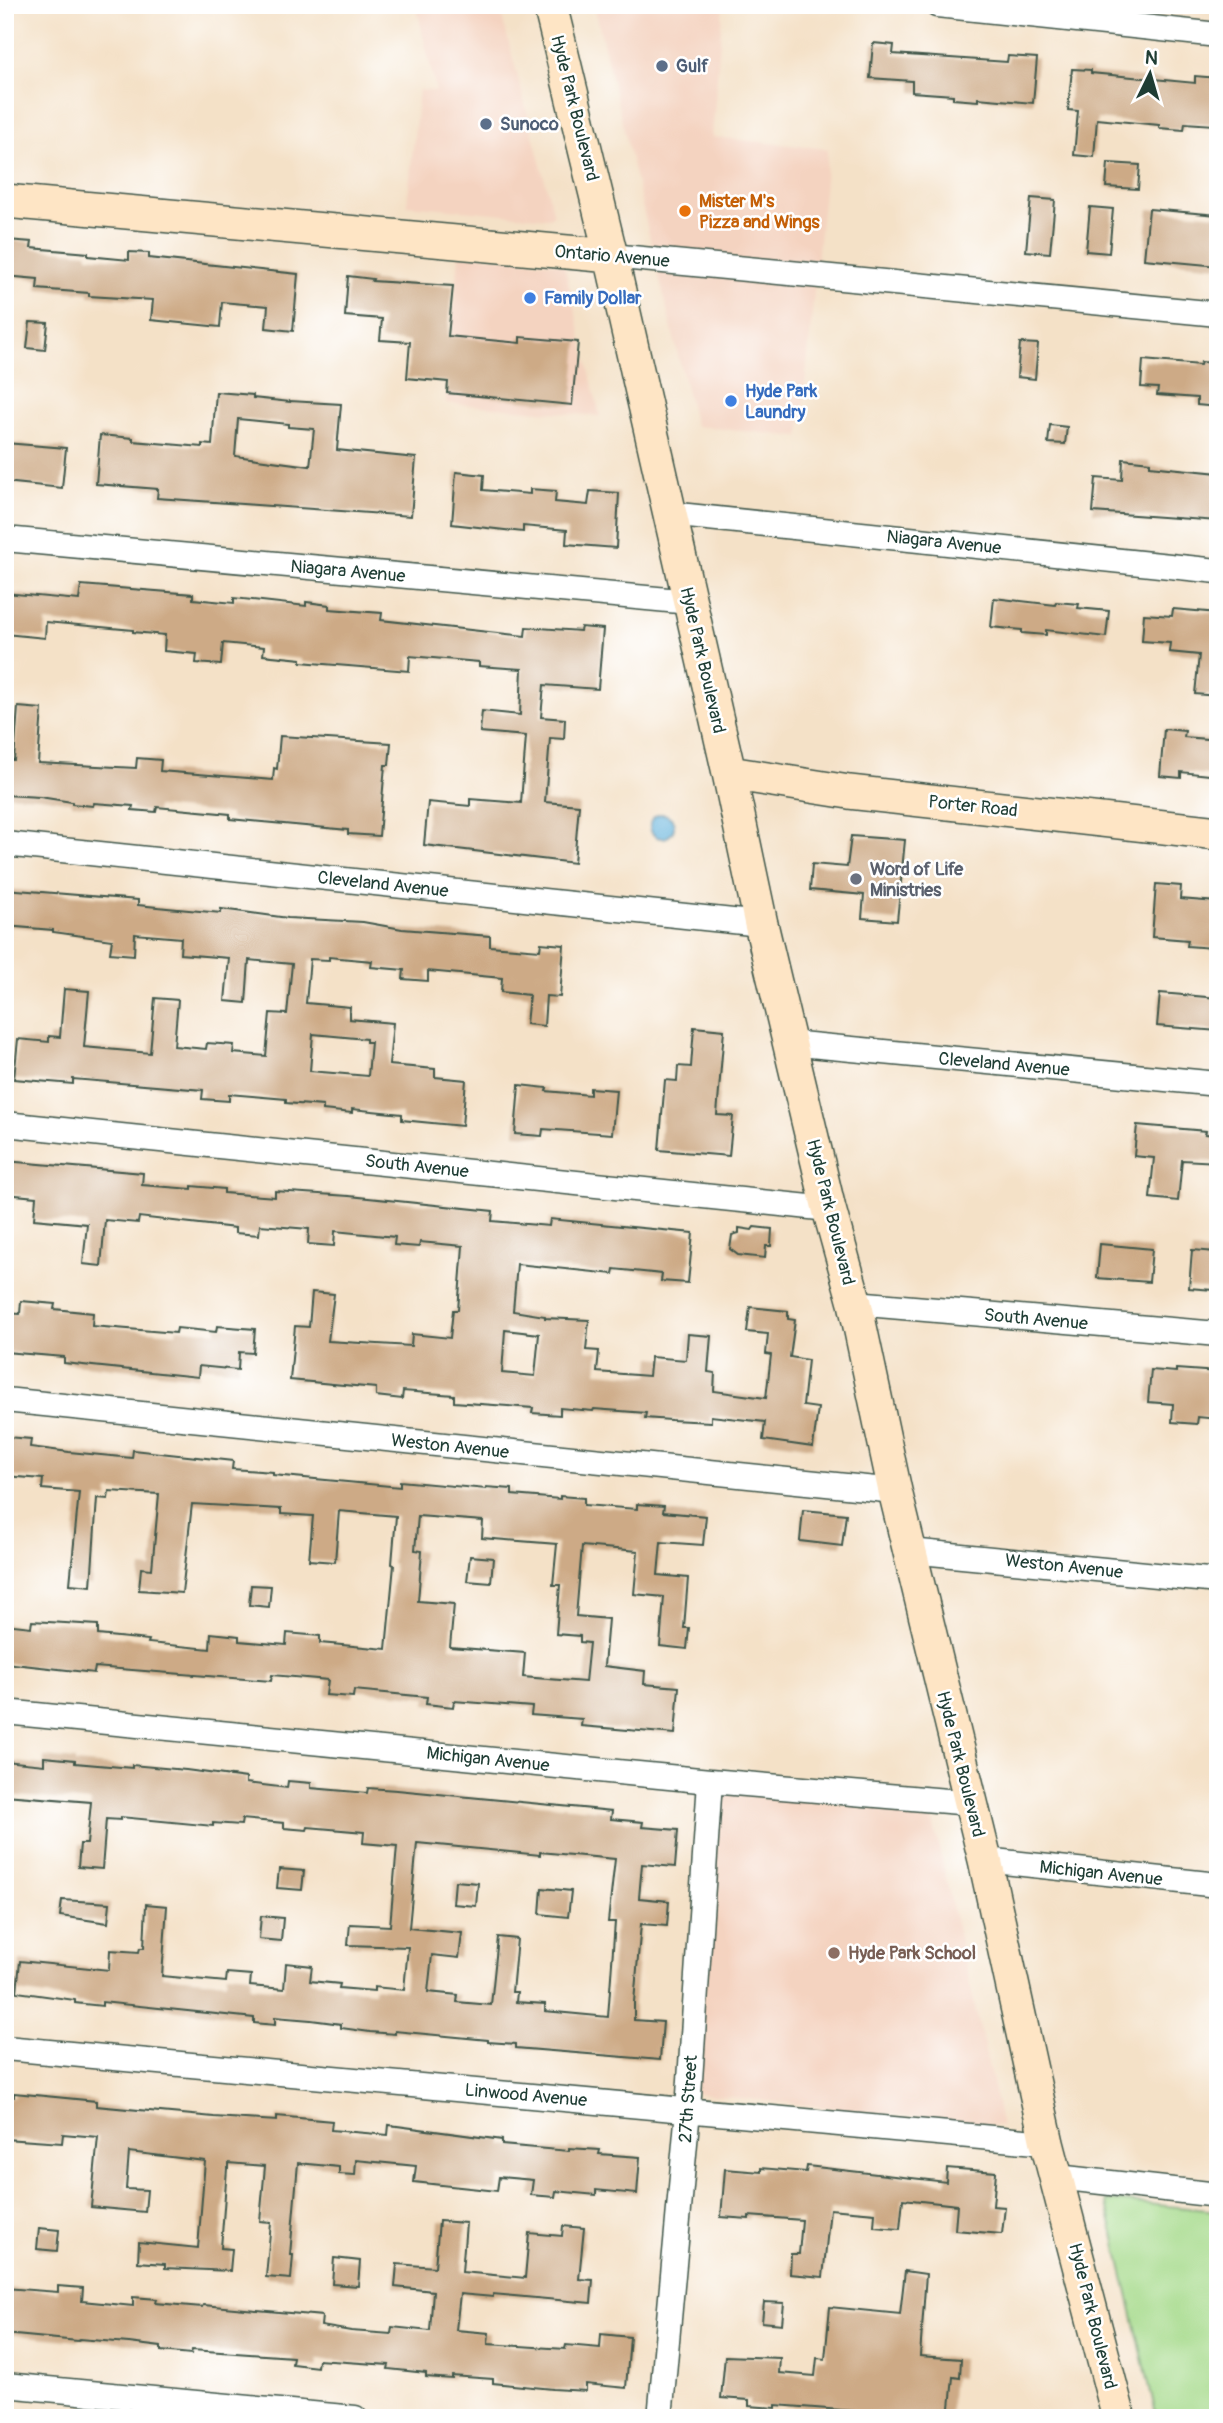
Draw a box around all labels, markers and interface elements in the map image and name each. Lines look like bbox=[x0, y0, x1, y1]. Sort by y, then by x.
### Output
street label: Hyde Park Boulevard bbox=[545, 33, 604, 184]
north arrow bbox=[1114, 38, 1184, 108]
text: N bbox=[1144, 46, 1159, 71]
place label: Gulf bbox=[676, 55, 709, 78]
marker: Gulf bbox=[654, 58, 670, 74]
place label: Sunoco bbox=[500, 113, 559, 136]
marker: Sunoco bbox=[478, 116, 494, 132]
place label: Mister M's Pizza and Wings bbox=[699, 190, 821, 234]
marker: Mister M's Pizza and Wings bbox=[677, 203, 693, 219]
street label: Ontario Avenue bbox=[553, 240, 671, 273]
place label: Family Dollar bbox=[544, 287, 642, 310]
marker: Family Dollar bbox=[522, 290, 538, 306]
place label: Hyde Park Laundry bbox=[745, 380, 818, 424]
marker: Hyde Park Laundry bbox=[723, 393, 739, 409]
street label: Niagara Avenue bbox=[885, 525, 1003, 560]
street label: Niagara Avenue bbox=[290, 555, 406, 588]
street label: Hyde Park Boulevard bbox=[674, 585, 731, 736]
street label: Porter Road bbox=[927, 790, 1019, 823]
place label: Word of Life Ministries bbox=[870, 858, 964, 902]
street label: Cleveland Avenue bbox=[316, 866, 450, 903]
marker: Word of Life Ministries bbox=[848, 871, 864, 887]
street label: Cleveland Avenue bbox=[937, 1047, 1071, 1082]
street label: Hyde Park Boulevard bbox=[801, 1137, 860, 1288]
street label: South Avenue bbox=[364, 1150, 470, 1183]
street label: South Avenue bbox=[983, 1304, 1089, 1336]
street label: Weston Avenue bbox=[390, 1429, 510, 1464]
street label: Weston Avenue bbox=[1004, 1549, 1124, 1584]
street label: Hyde Park Boulevard bbox=[931, 1689, 990, 1840]
street label: Michigan Avenue bbox=[425, 1742, 551, 1777]
street label: Michigan Avenue bbox=[1038, 1856, 1164, 1891]
place label: Hyde Park School bbox=[848, 1942, 976, 1965]
marker: Hyde Park School bbox=[826, 1945, 842, 1961]
street label: 27th Street bbox=[674, 2054, 703, 2144]
street label: Linwood Avenue bbox=[464, 2079, 588, 2112]
street label: Hyde Park Boulevard bbox=[1063, 2241, 1122, 2392]

